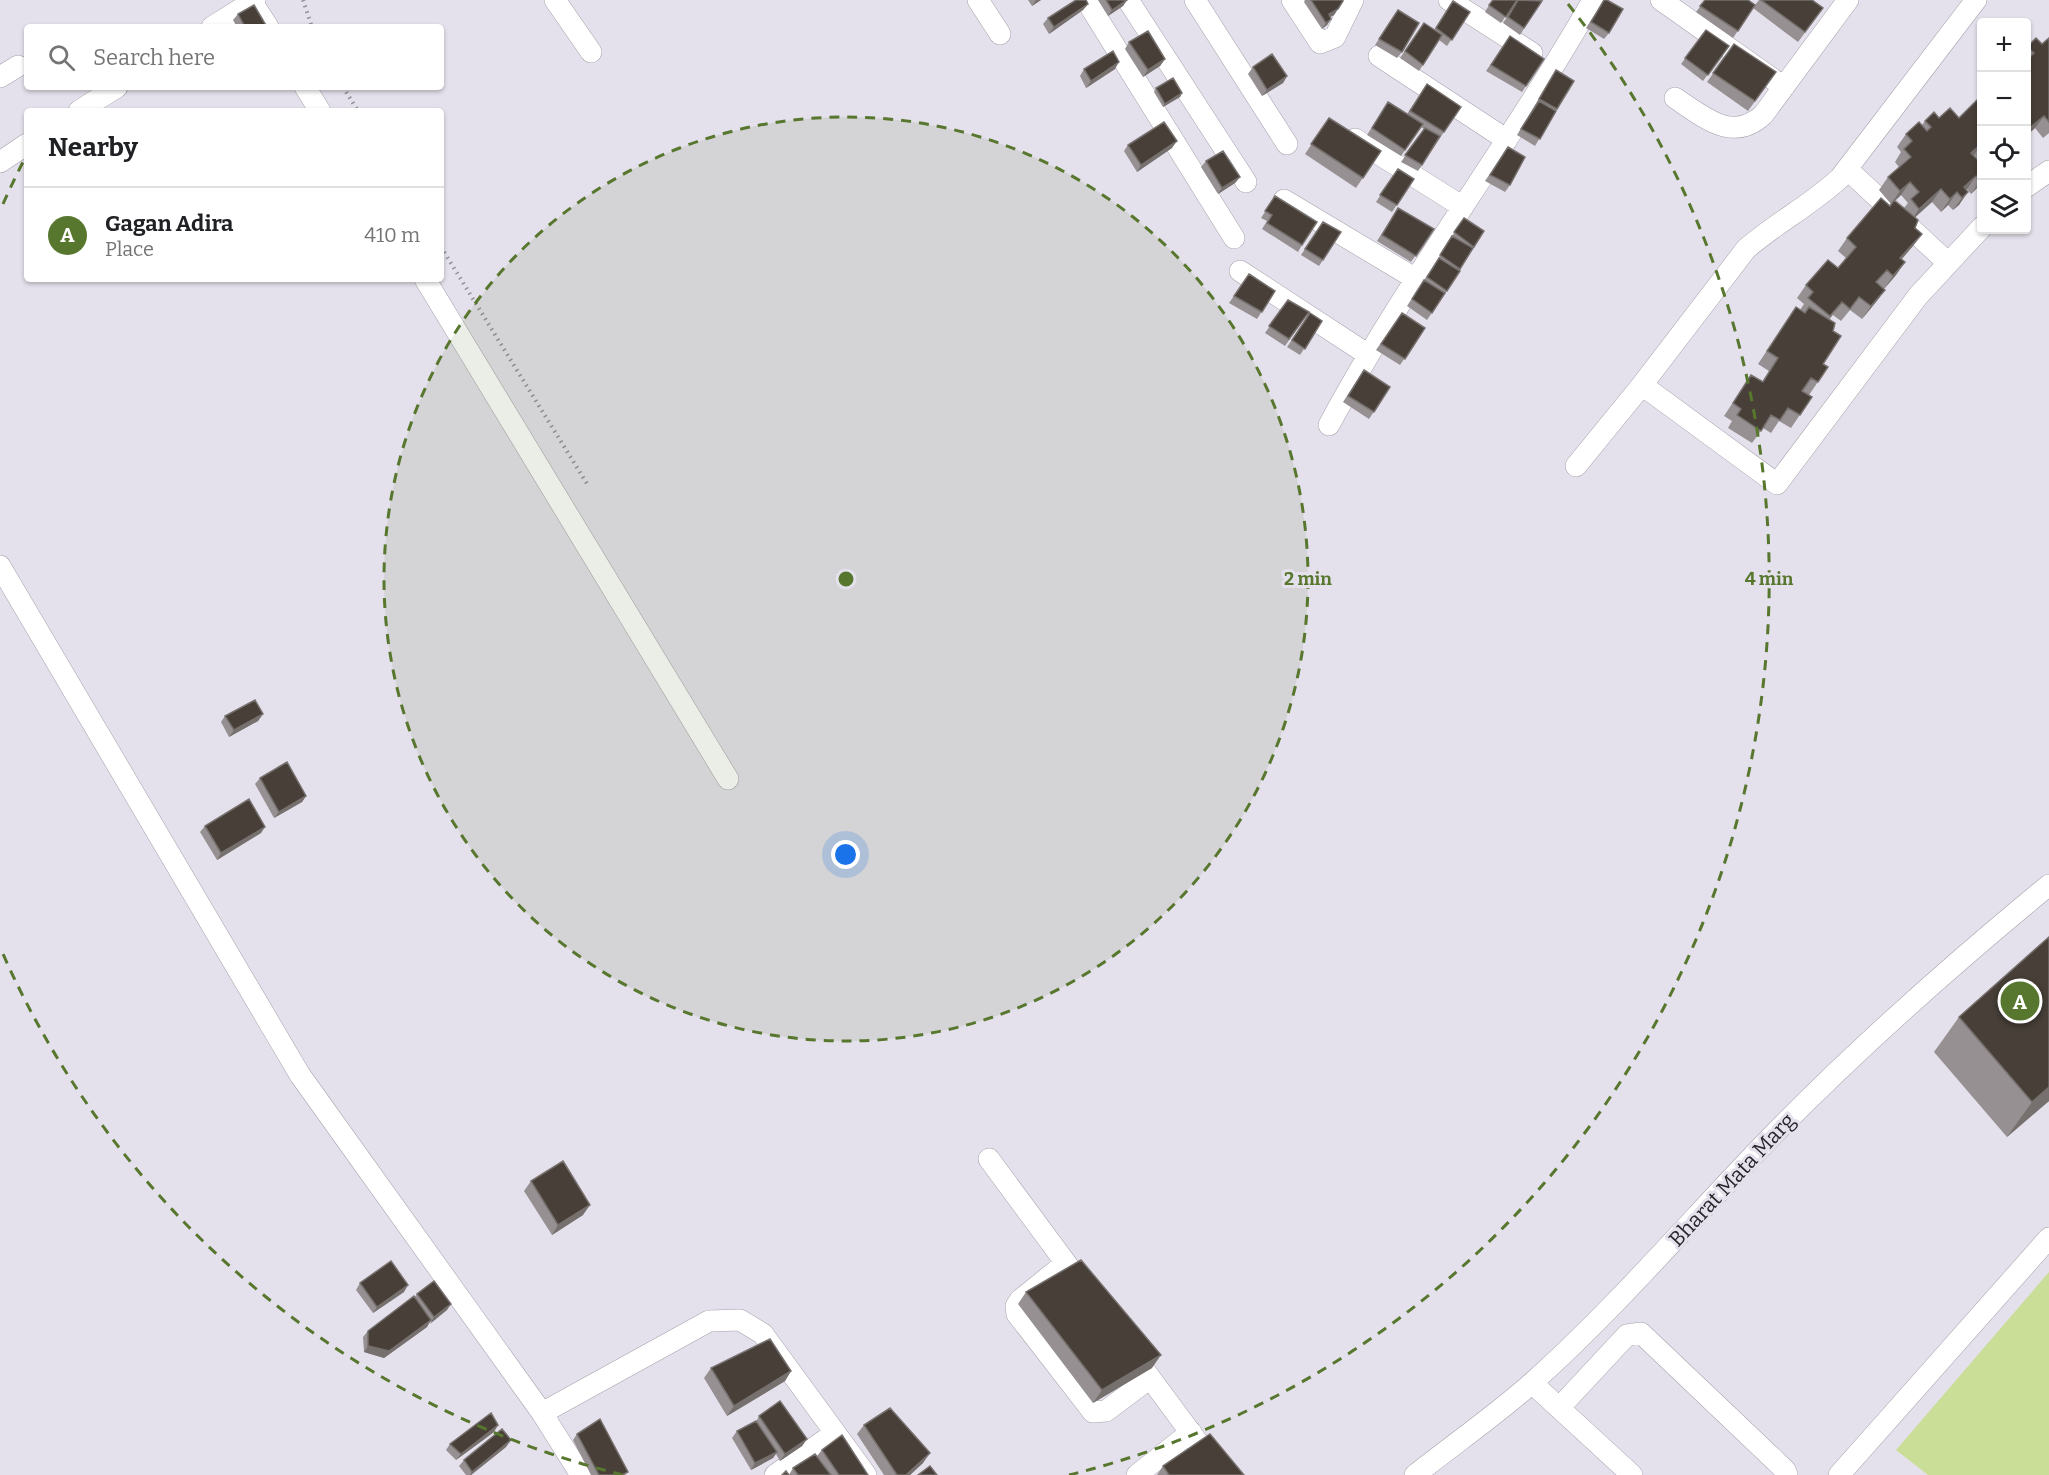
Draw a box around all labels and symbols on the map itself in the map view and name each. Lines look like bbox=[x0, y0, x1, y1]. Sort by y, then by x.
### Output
text: 2 min bbox=[1284, 568, 1332, 590]
text: 4 min bbox=[1745, 568, 1794, 590]
centre of rings bbox=[836, 569, 856, 589]
your location bbox=[831, 840, 860, 869]
pin: A bbox=[2000, 978, 2040, 1024]
street label: Bharat Mata Marg bbox=[1663, 1108, 1801, 1252]

